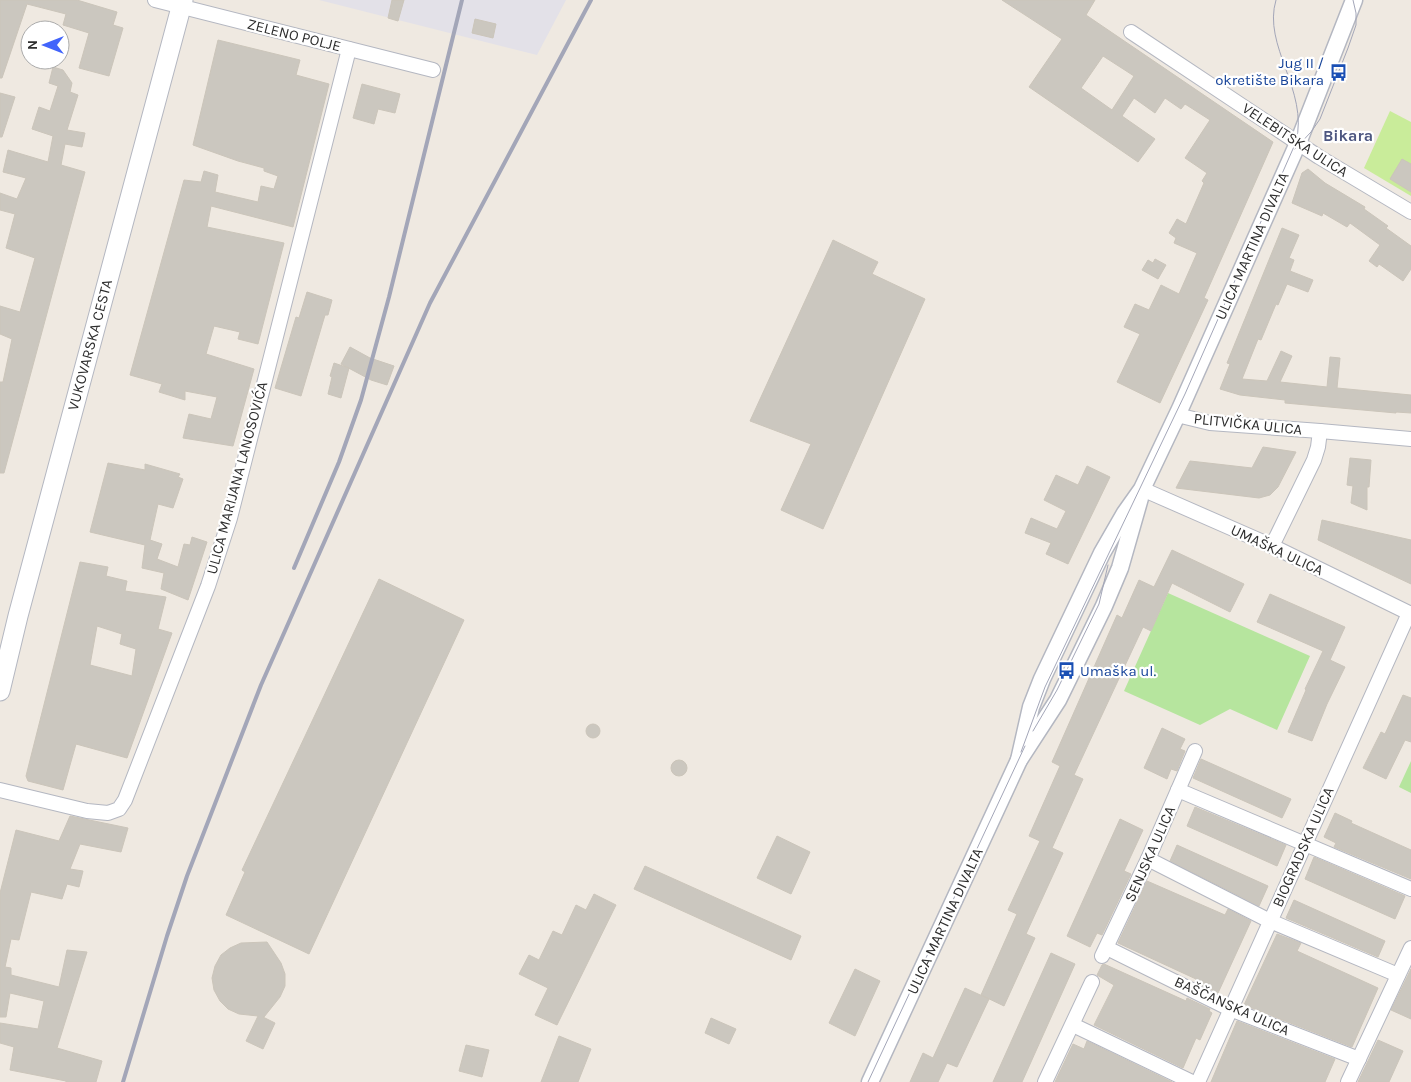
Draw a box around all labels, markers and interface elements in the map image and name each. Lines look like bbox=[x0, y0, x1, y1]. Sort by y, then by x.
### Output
street label: ZELENO POLJE bbox=[245, 15, 343, 55]
north arrow bbox=[20, 20, 70, 70]
text: N bbox=[24, 40, 41, 50]
place label: Jug II / okretište Bikara bbox=[1215, 54, 1324, 89]
bus stop icon: Jug II / okretište Bikara bbox=[1328, 62, 1348, 82]
street label: VELEBITSKA ULICA bbox=[1239, 99, 1352, 181]
district label: Bikara bbox=[1323, 126, 1373, 145]
street label: ULICA MARTINA DIVALTA bbox=[1211, 169, 1293, 323]
street label: VUKOVARSKA CESTA bbox=[64, 277, 116, 413]
street label: ULICA MARIJANA LANOSOVIĆA bbox=[203, 379, 272, 576]
street label: PLITVIČKA ULICA bbox=[1193, 409, 1304, 439]
street label: UMAŠKA ULICA bbox=[1228, 521, 1327, 580]
bus stop icon: Umaška ul. bbox=[1056, 661, 1076, 681]
place label: Umaška ul. bbox=[1080, 662, 1157, 680]
street label: BIOGRADSKA ULICA bbox=[1268, 784, 1338, 910]
street label: SENJSKA ULICA bbox=[1121, 803, 1179, 905]
street label: ULICA MARTINA DIVALTA bbox=[903, 845, 987, 997]
street label: BAŠČANSKA ULICA bbox=[1172, 973, 1293, 1040]

